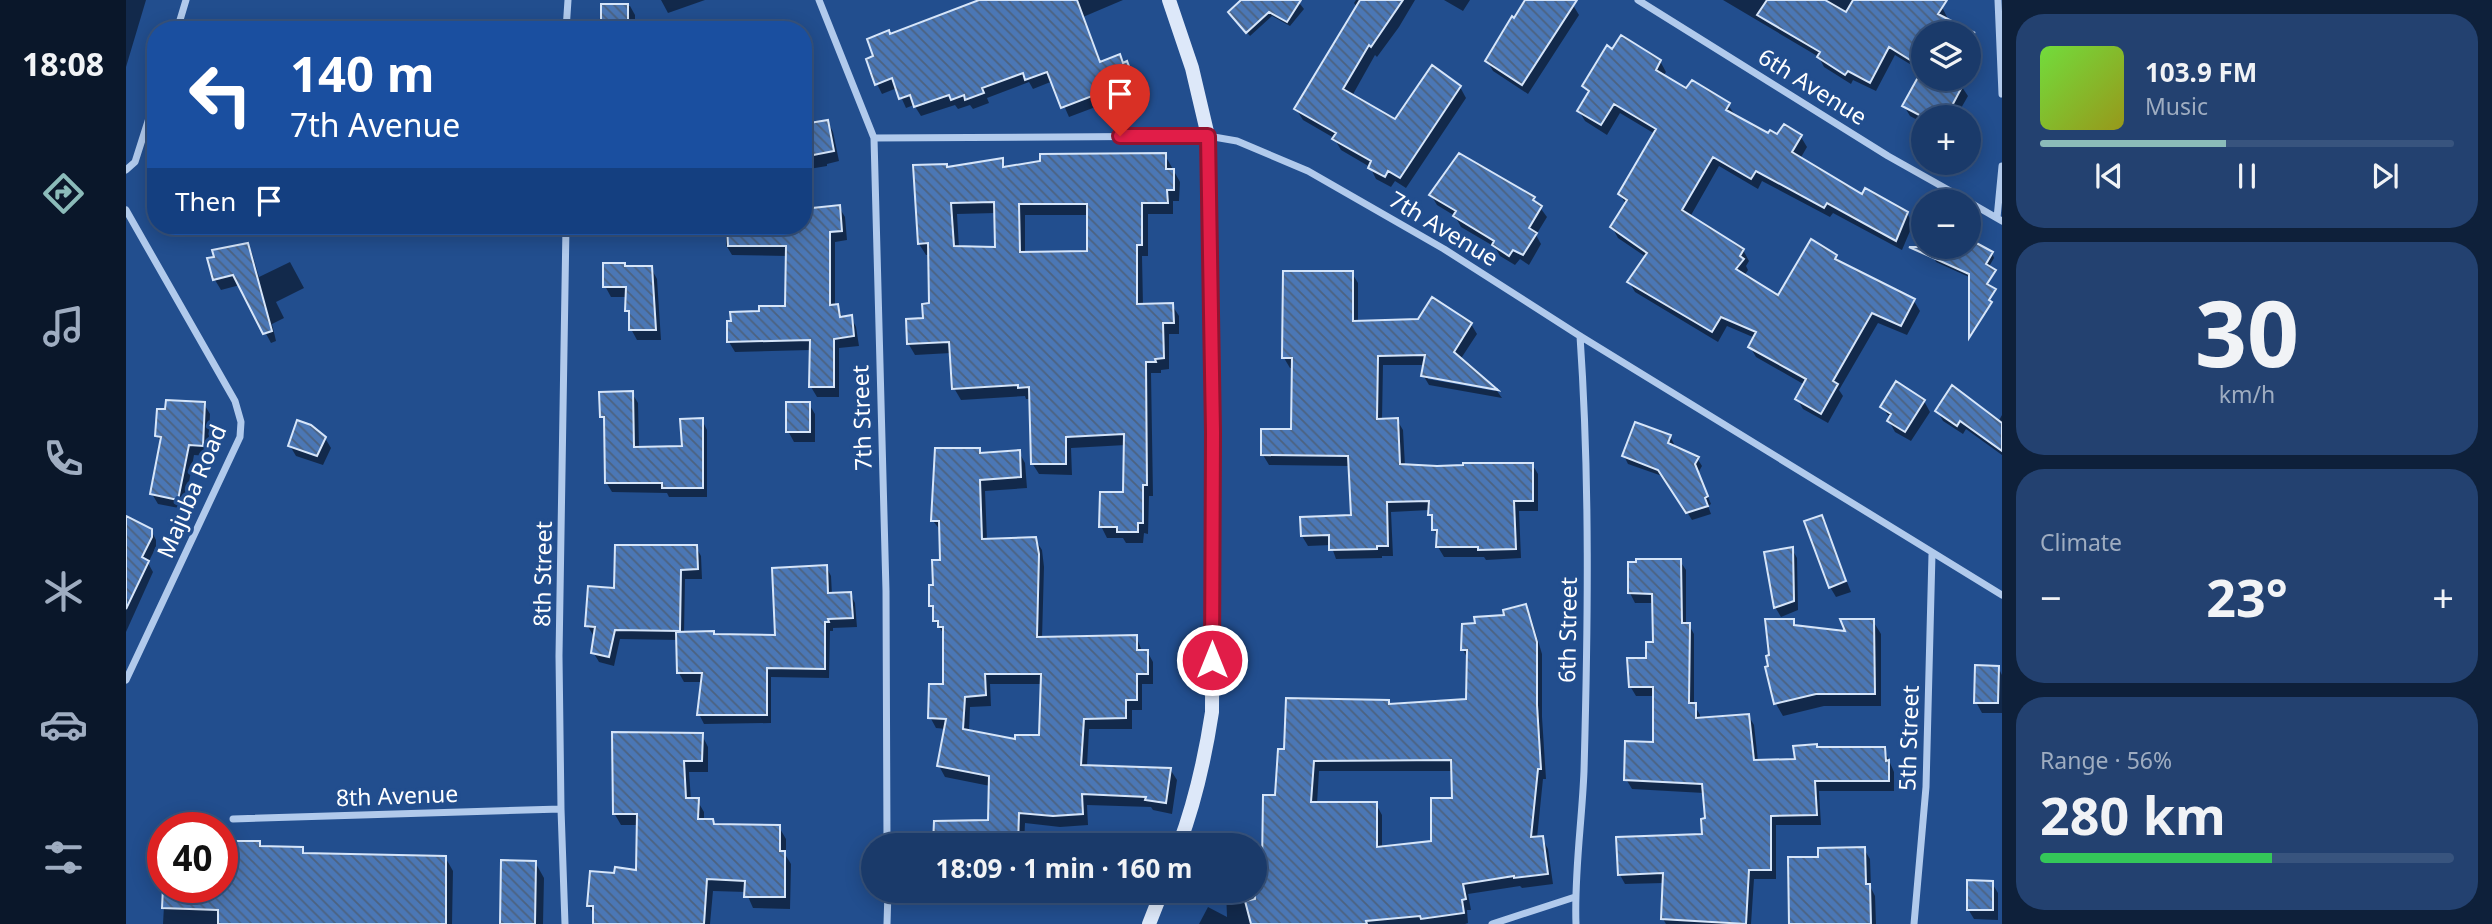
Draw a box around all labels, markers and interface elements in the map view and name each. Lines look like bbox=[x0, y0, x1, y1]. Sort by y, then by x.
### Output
map controls bbox=[1911, 21, 1981, 259]
button: layers bbox=[1911, 21, 1981, 91]
text: 140 m bbox=[290, 40, 435, 106]
street label: 6th Avenue bbox=[1753, 40, 1873, 132]
text: 18:08 bbox=[22, 42, 104, 85]
icon: left bbox=[175, 49, 266, 140]
text: 103.9 FM bbox=[2145, 54, 2257, 90]
pin bbox=[1090, 64, 1150, 136]
icon: arrive bbox=[1101, 75, 1139, 113]
text: Music bbox=[2145, 90, 2208, 122]
text: 7th Avenue bbox=[290, 103, 460, 146]
button: + bbox=[1911, 105, 1981, 175]
icon: previous bbox=[2090, 157, 2128, 195]
icon: pause bbox=[2228, 157, 2266, 195]
icon: next bbox=[2366, 157, 2404, 195]
icon: directions bbox=[39, 169, 88, 218]
icon: arrive bbox=[250, 182, 288, 220]
text: Then bbox=[175, 183, 236, 219]
street label: 7th Avenue bbox=[1383, 183, 1505, 273]
button: − bbox=[1911, 189, 1981, 259]
text: 30 bbox=[2195, 270, 2299, 394]
icon: music bbox=[39, 302, 88, 351]
street label: 7th Street bbox=[843, 365, 879, 471]
text: km/h bbox=[2219, 378, 2275, 410]
street label: Majuba Road bbox=[148, 419, 234, 563]
icon: phone bbox=[39, 434, 88, 483]
street label: 8th Street bbox=[525, 521, 559, 627]
text: Climate bbox=[2040, 526, 2122, 558]
text: 23° bbox=[2206, 561, 2288, 632]
icon: climate bbox=[39, 567, 88, 616]
text: − bbox=[2040, 571, 2062, 623]
text: + bbox=[2432, 571, 2454, 623]
street label: 6th Street bbox=[1550, 577, 1584, 683]
position arrow bbox=[1175, 623, 1249, 697]
street label: 5th Street bbox=[1890, 685, 1926, 791]
icon: car bbox=[39, 700, 88, 749]
text: Range · 56% bbox=[2040, 744, 2172, 776]
street label: 8th Avenue bbox=[335, 777, 459, 813]
text: 280 km bbox=[2040, 779, 2226, 850]
speed limit sign: 40 bbox=[147, 812, 238, 903]
icon: filters bbox=[39, 833, 88, 882]
text: 18:09 · 1 min · 160 m bbox=[936, 850, 1192, 886]

